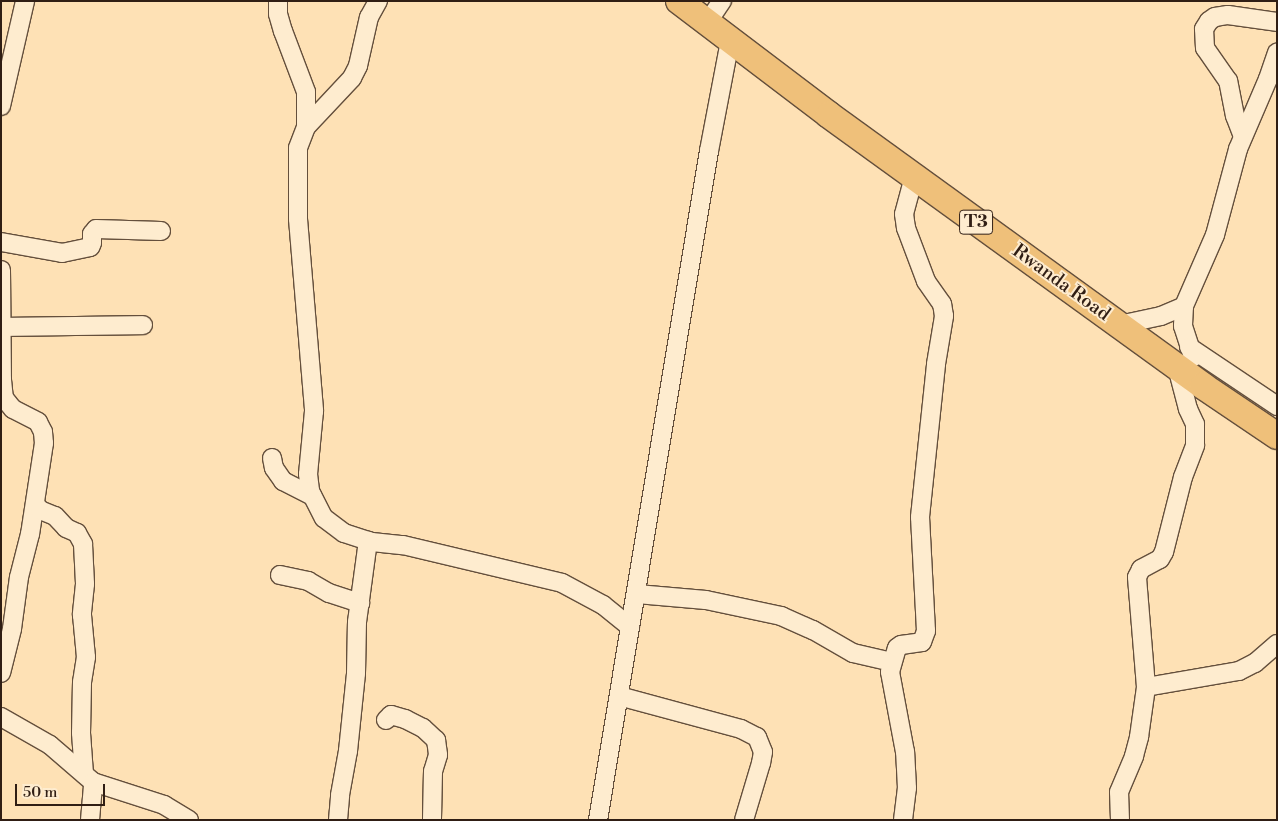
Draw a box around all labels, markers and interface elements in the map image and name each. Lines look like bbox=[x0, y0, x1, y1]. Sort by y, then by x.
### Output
road number: T3 bbox=[958, 206, 994, 238]
street label: Rwanda Road bbox=[1008, 240, 1114, 326]
scale bar bbox=[18, 774, 108, 806]
text: 50 m bbox=[23, 783, 57, 802]

